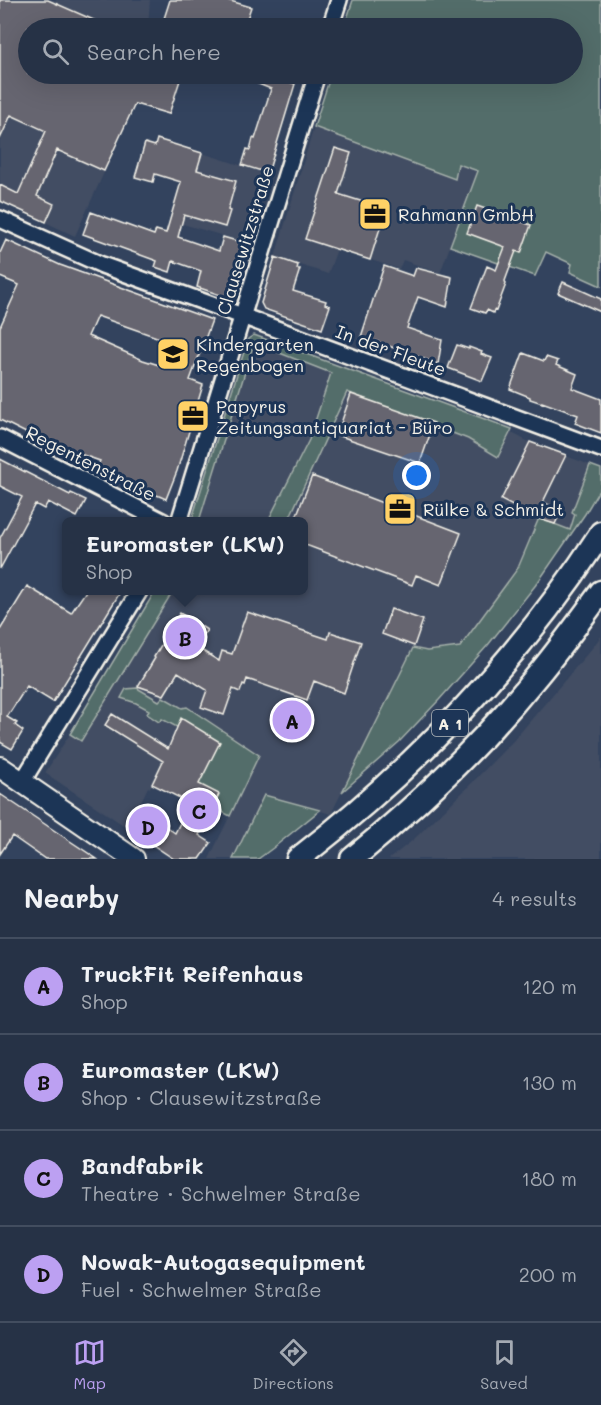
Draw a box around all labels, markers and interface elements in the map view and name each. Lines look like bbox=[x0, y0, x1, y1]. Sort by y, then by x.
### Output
search box bbox=[18, 18, 583, 84]
icon: search bbox=[39, 35, 72, 68]
text: Search here bbox=[87, 37, 221, 66]
street label: Clausewitzstraße bbox=[211, 162, 279, 318]
office icon: Rahmann GmbH bbox=[357, 196, 393, 232]
place label: Rahmann GmbH bbox=[398, 202, 534, 226]
street label: In der Fleute bbox=[333, 319, 449, 381]
place label: Kindergarten Regenbogen bbox=[196, 332, 314, 377]
school or university icon: Kindergarten Regenbogen bbox=[155, 336, 191, 372]
place label: Papyrus Zeitungsantiquariat - Büro bbox=[216, 394, 453, 439]
office icon: Papyrus Zeitungsantiquariat - Büro bbox=[175, 398, 211, 434]
street label: Regentenstraße bbox=[22, 420, 160, 506]
your location bbox=[402, 461, 431, 490]
office icon: Rülke & Schmidt bbox=[382, 491, 418, 527]
place label: Rülke & Schmidt bbox=[423, 497, 564, 521]
popup bbox=[62, 517, 308, 595]
text: Euromaster (LKW) bbox=[86, 529, 284, 558]
text: Shop bbox=[86, 558, 133, 584]
pin: B bbox=[166, 614, 204, 660]
pin: A bbox=[272, 698, 312, 742]
road number: A 1 bbox=[432, 710, 468, 736]
pin: C bbox=[180, 788, 218, 832]
pin: D bbox=[128, 804, 168, 848]
text: Nearby bbox=[24, 881, 119, 915]
text: 4 results bbox=[492, 885, 577, 911]
text: TruckFit Reifenhaus bbox=[81, 959, 303, 988]
text: A bbox=[37, 973, 50, 999]
text: 120 m bbox=[522, 973, 577, 999]
text: Shop bbox=[81, 988, 128, 1014]
text: Euromaster (LKW) bbox=[81, 1055, 279, 1084]
text: B bbox=[37, 1069, 50, 1095]
text: 130 m bbox=[522, 1069, 577, 1095]
text: Shop · Clausewitzstraße bbox=[81, 1084, 322, 1110]
text: Bandfabrik bbox=[81, 1151, 204, 1180]
text: C bbox=[36, 1165, 51, 1191]
text: 180 m bbox=[521, 1165, 577, 1191]
text: Theatre · Schwelmer Straße bbox=[81, 1180, 361, 1206]
text: Nowak-Autogasequipment bbox=[81, 1247, 366, 1276]
text: D bbox=[36, 1261, 51, 1287]
text: 200 m bbox=[519, 1261, 577, 1287]
text: Fuel · Schwelmer Straße bbox=[81, 1276, 322, 1302]
tab: Map bbox=[73, 1336, 106, 1393]
tab: Directions bbox=[253, 1336, 334, 1393]
tab: Saved bbox=[480, 1336, 528, 1393]

